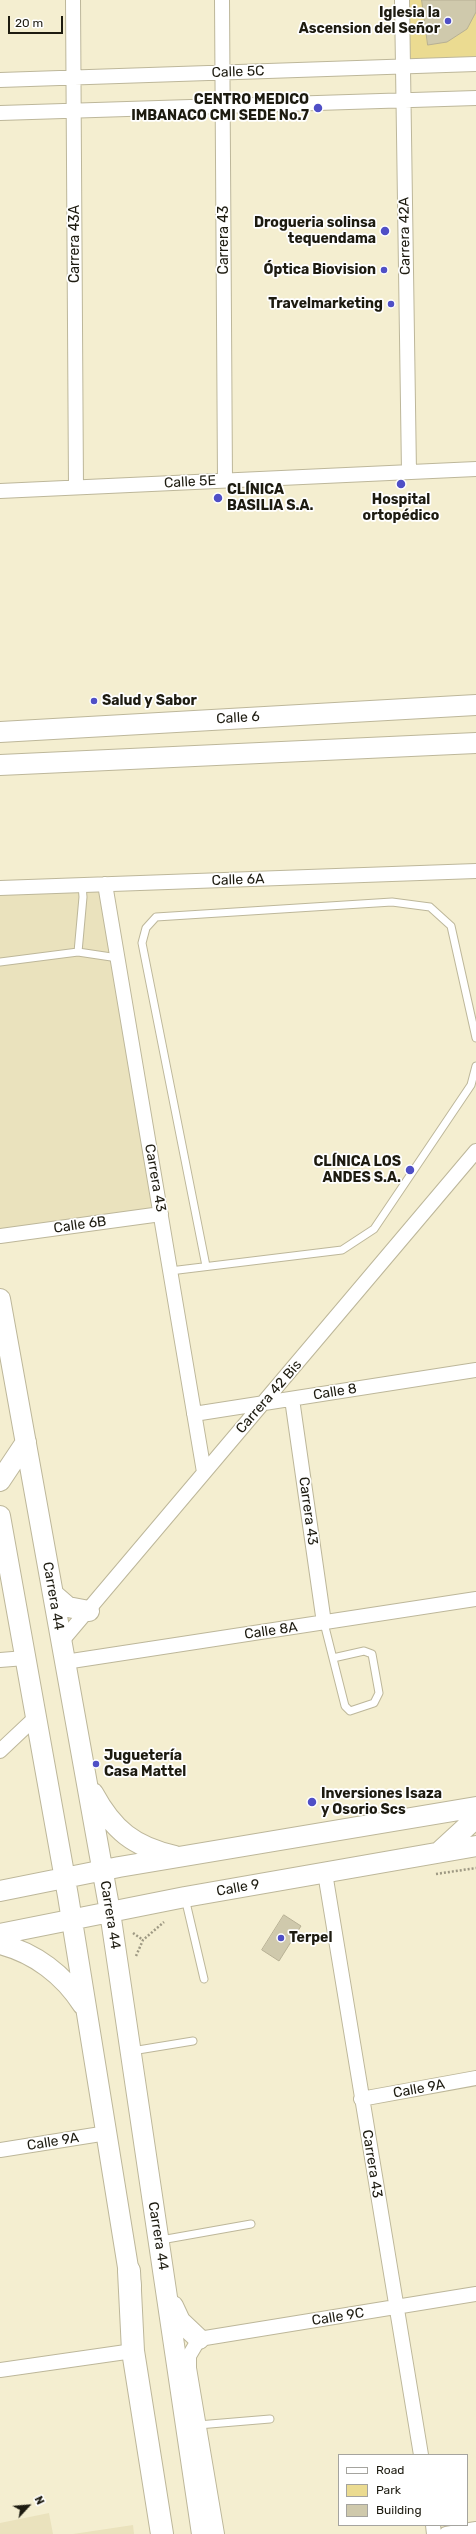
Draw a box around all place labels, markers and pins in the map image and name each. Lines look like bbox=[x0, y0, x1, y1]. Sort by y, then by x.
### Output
place label: Iglesia la Ascension del Señor bbox=[299, 5, 440, 38]
marker: Iglesia la Ascension del Señor bbox=[443, 16, 453, 26]
place label: CENTRO MEDICO IMBANACO CMI SEDE No.7 bbox=[131, 92, 309, 124]
marker: CENTRO MEDICO IMBANACO CMI SEDE No.7 bbox=[312, 102, 324, 114]
place label: Drogueria solinsa tequendama bbox=[254, 215, 376, 248]
marker: Drogueria solinsa tequendama bbox=[379, 225, 391, 237]
place label: Óptica Biovision bbox=[263, 262, 376, 278]
marker: Óptica Biovision bbox=[379, 265, 389, 275]
place label: Travelmarketing bbox=[268, 296, 383, 312]
marker: Travelmarketing bbox=[386, 299, 396, 309]
marker: Hospital ortopédico bbox=[395, 478, 407, 490]
place label: CLÍNICA BASILIA S.A. bbox=[227, 482, 314, 514]
marker: CLÍNICA BASILIA S.A. bbox=[212, 492, 224, 504]
place label: Hospital ortopédico bbox=[363, 492, 439, 524]
place label: Salud y Sabor bbox=[102, 693, 197, 709]
marker: Salud y Sabor bbox=[89, 696, 99, 706]
place label: CLÍNICA LOS ANDES S.A. bbox=[313, 1154, 401, 1186]
marker: CLÍNICA LOS ANDES S.A. bbox=[404, 1164, 416, 1176]
place label: Juguetería Casa Mattel bbox=[104, 1748, 186, 1780]
marker: Juguetería Casa Mattel bbox=[91, 1759, 101, 1769]
place label: Inversiones Isaza y Osorio Scs bbox=[321, 1786, 442, 1818]
marker: Inversiones Isaza y Osorio Scs bbox=[306, 1796, 318, 1808]
place label: Terpel bbox=[289, 1930, 332, 1946]
marker: Terpel bbox=[276, 1933, 286, 1943]

